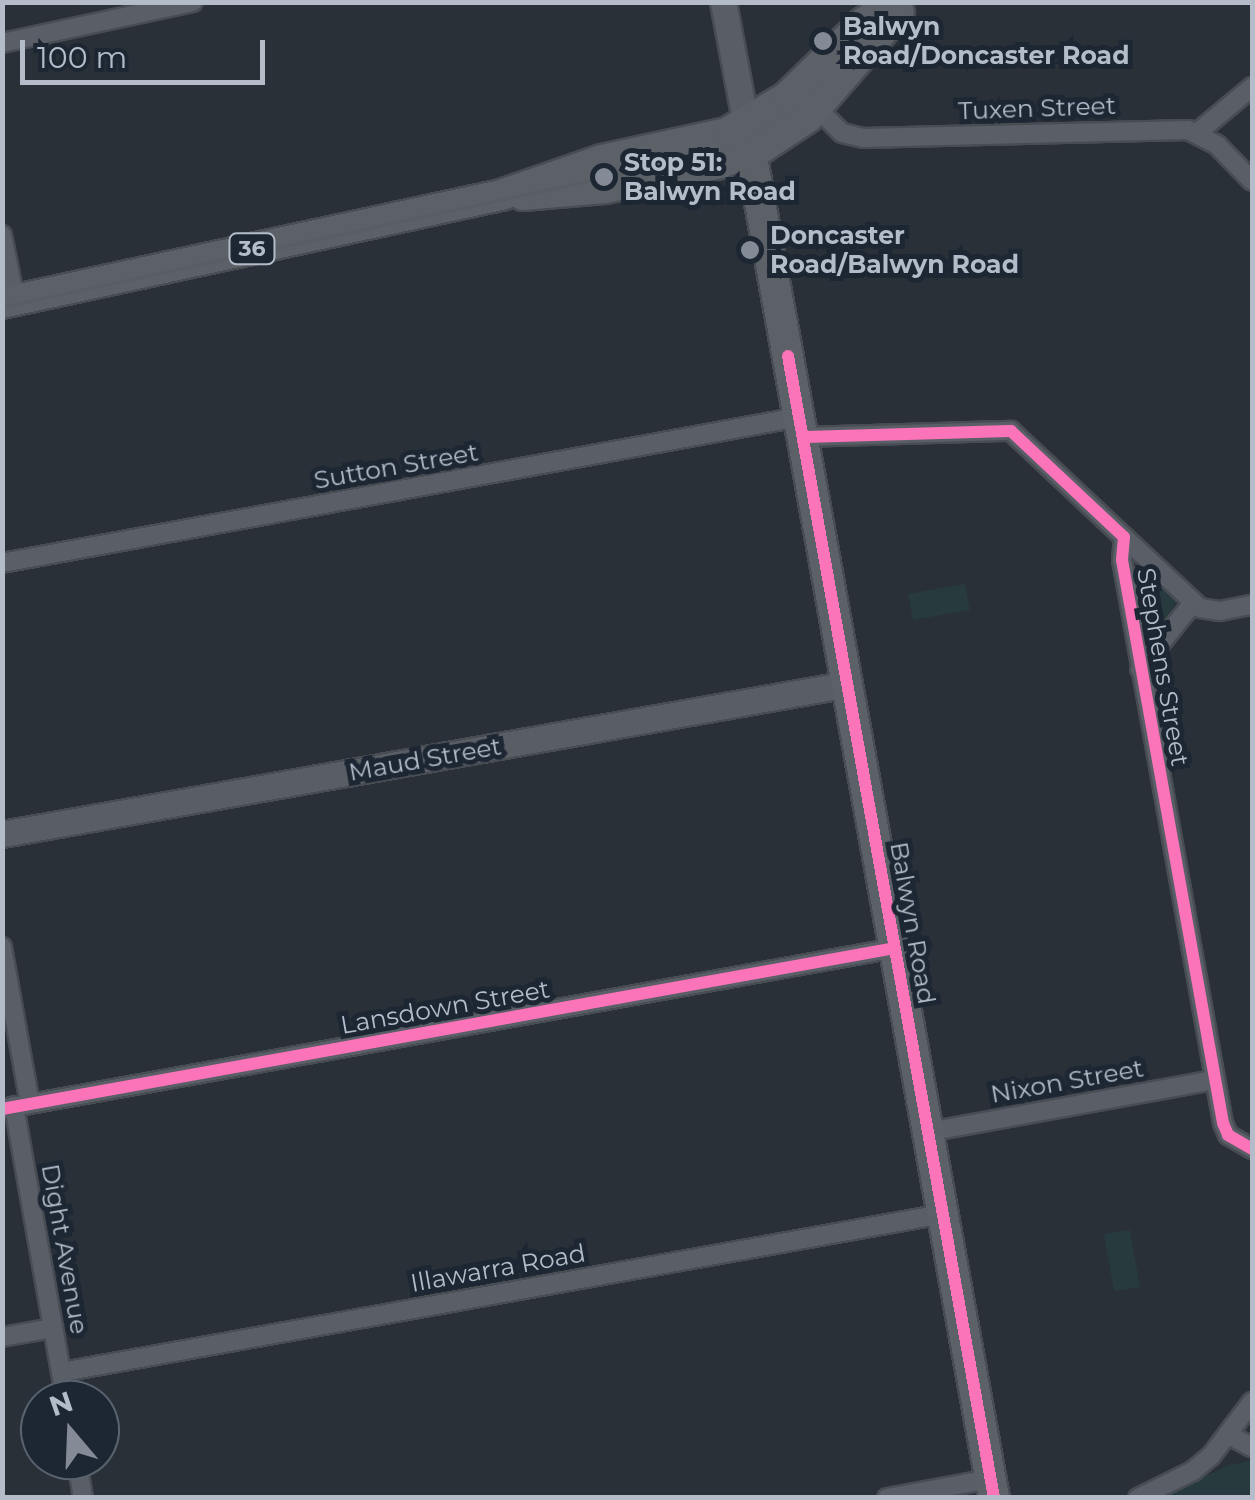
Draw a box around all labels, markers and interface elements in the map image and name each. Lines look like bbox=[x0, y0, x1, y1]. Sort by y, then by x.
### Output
place label: Balwyn Road/Doncaster Road bbox=[843, 12, 1129, 71]
scale bar bbox=[25, 20, 270, 82]
marker: Balwyn Road/Doncaster Road bbox=[812, 30, 834, 52]
text: 100 m bbox=[37, 39, 127, 76]
street label: Tuxen Street bbox=[958, 90, 1116, 126]
place label: Stop 51: Balwyn Road bbox=[624, 148, 796, 207]
marker: Stop 51: Balwyn Road bbox=[593, 166, 615, 188]
place label: Doncaster Road/Balwyn Road bbox=[770, 221, 1019, 280]
road number: 36 bbox=[227, 232, 277, 266]
marker: Doncaster Road/Balwyn Road bbox=[739, 239, 761, 261]
street label: Sutton Street bbox=[311, 437, 481, 495]
street label: Stephens Street bbox=[1131, 566, 1195, 768]
street label: Maud Street bbox=[346, 731, 504, 787]
street label: Balwyn Road bbox=[884, 839, 942, 1007]
street label: Lansdown Street bbox=[338, 974, 552, 1040]
street label: Nixon Street bbox=[988, 1053, 1146, 1109]
street label: Dight Avenue bbox=[35, 1161, 95, 1337]
street label: Illawarra Road bbox=[408, 1238, 588, 1298]
north arrow bbox=[20, 1380, 120, 1480]
text: N bbox=[45, 1384, 77, 1423]

